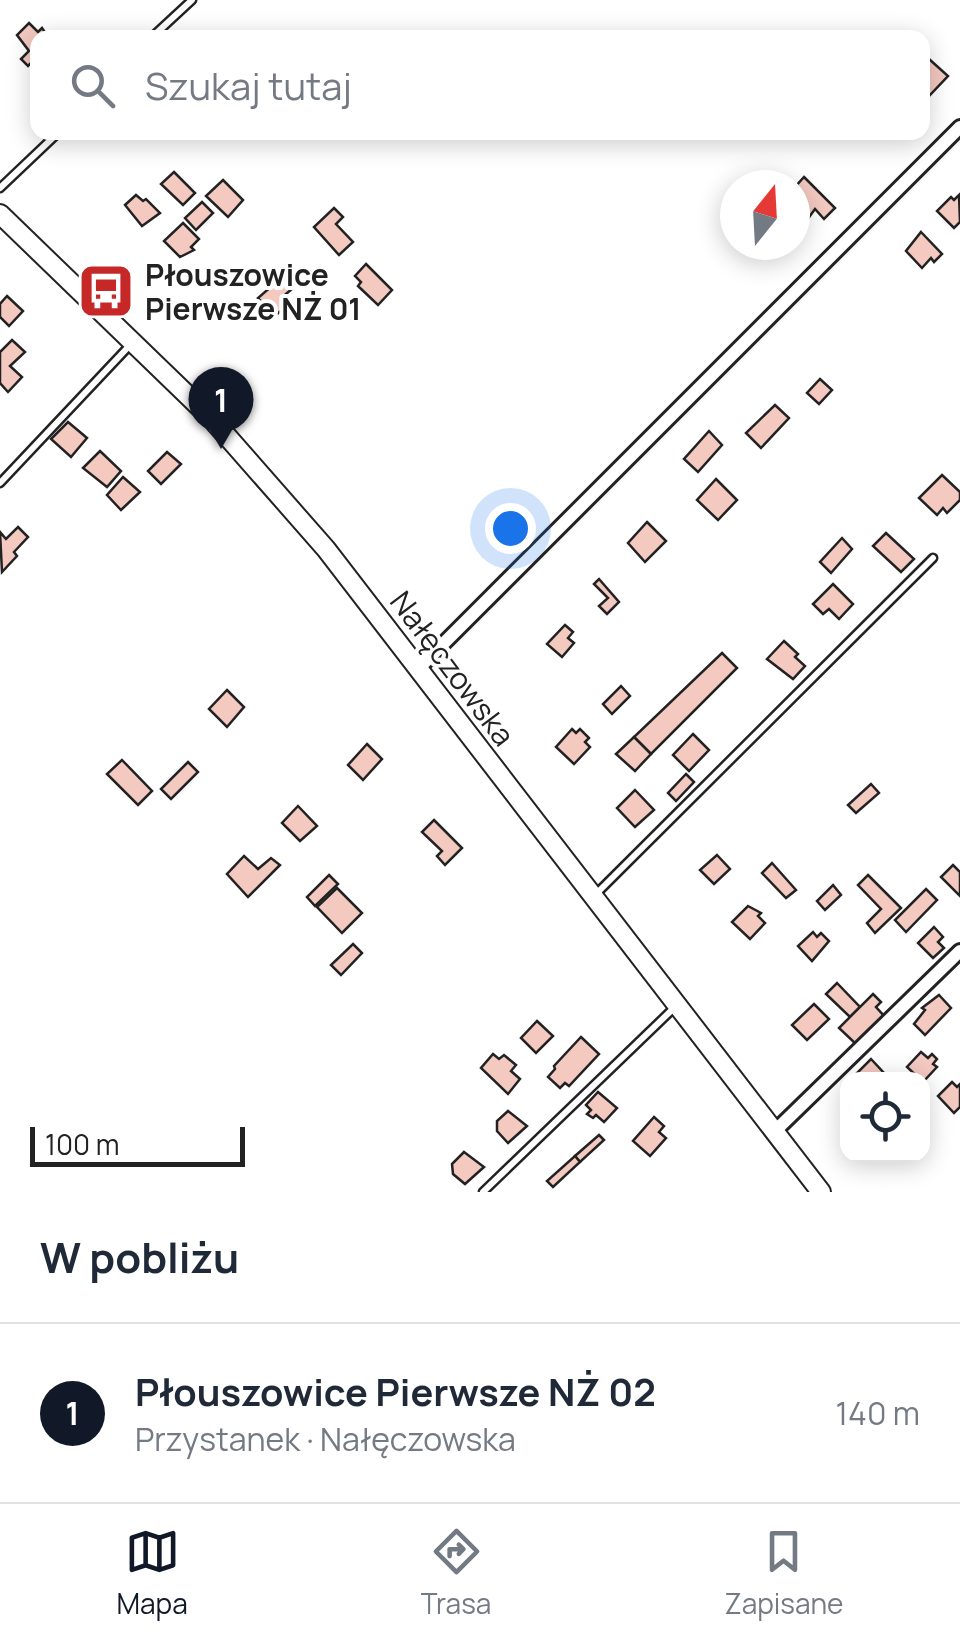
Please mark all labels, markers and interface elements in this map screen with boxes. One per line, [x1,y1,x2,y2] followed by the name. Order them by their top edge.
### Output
[30,30,930,140] search box
[65,58,120,113] icon: search
[145,59,352,111] text: Szukaj tutaj
[720,170,810,260] north arrow
[145,254,362,329] place label: Płouszowice Pierwsze NŻ 01
[76,261,136,321] bus stop icon: Płouszowice Pierwsze NŻ 01
[188,366,254,449] pin: 1
[485,503,536,554] your location
[381,582,525,754] street label: Nałęczowska
[840,1072,930,1162] map controls
[840,1072,930,1162] button: locate
[30,1122,245,1166] scale bar
[45,1125,119,1163] text: 100 m
[40,1228,239,1286] text: W pobliżu
[135,1365,656,1417] text: Płouszowice Pierwsze NŻ 02
[65,1391,80,1435] text: 1
[836,1391,920,1435] text: 140 m
[135,1417,516,1461] text: Przystanek · Nałęczowska
[117,1524,188,1622] tab: Mapa
[421,1524,491,1622] tab: Trasa
[724,1524,843,1622] tab: Zapisane

